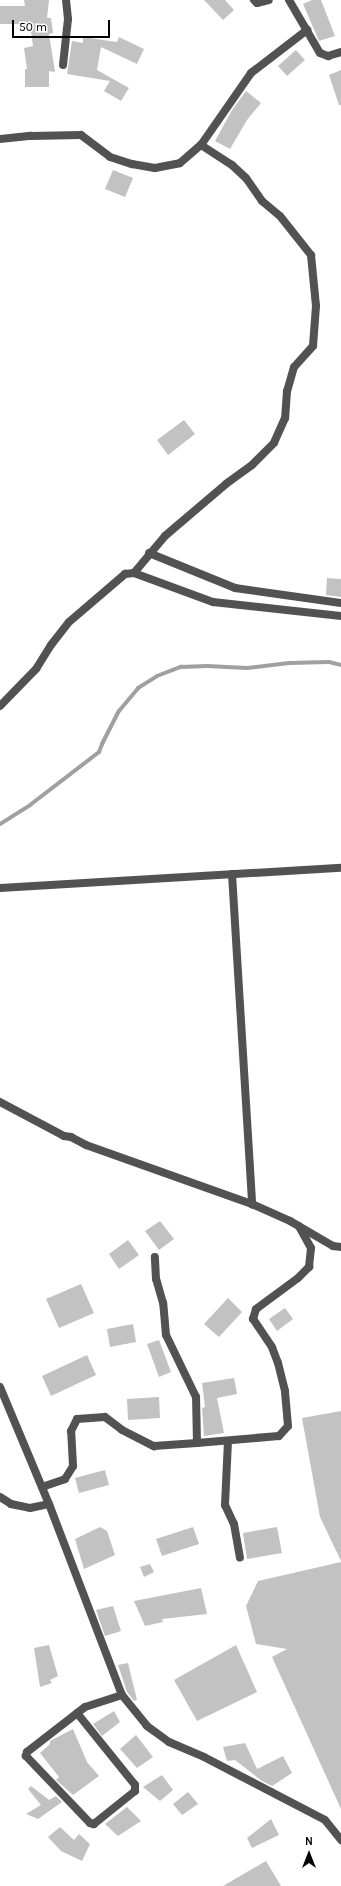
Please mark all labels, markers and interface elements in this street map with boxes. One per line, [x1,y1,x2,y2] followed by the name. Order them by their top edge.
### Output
[14,12,112,38] scale bar
[19,20,47,34] text: 50 m
[289,1834,329,1874] north arrow
[305,1835,313,1848] text: N

